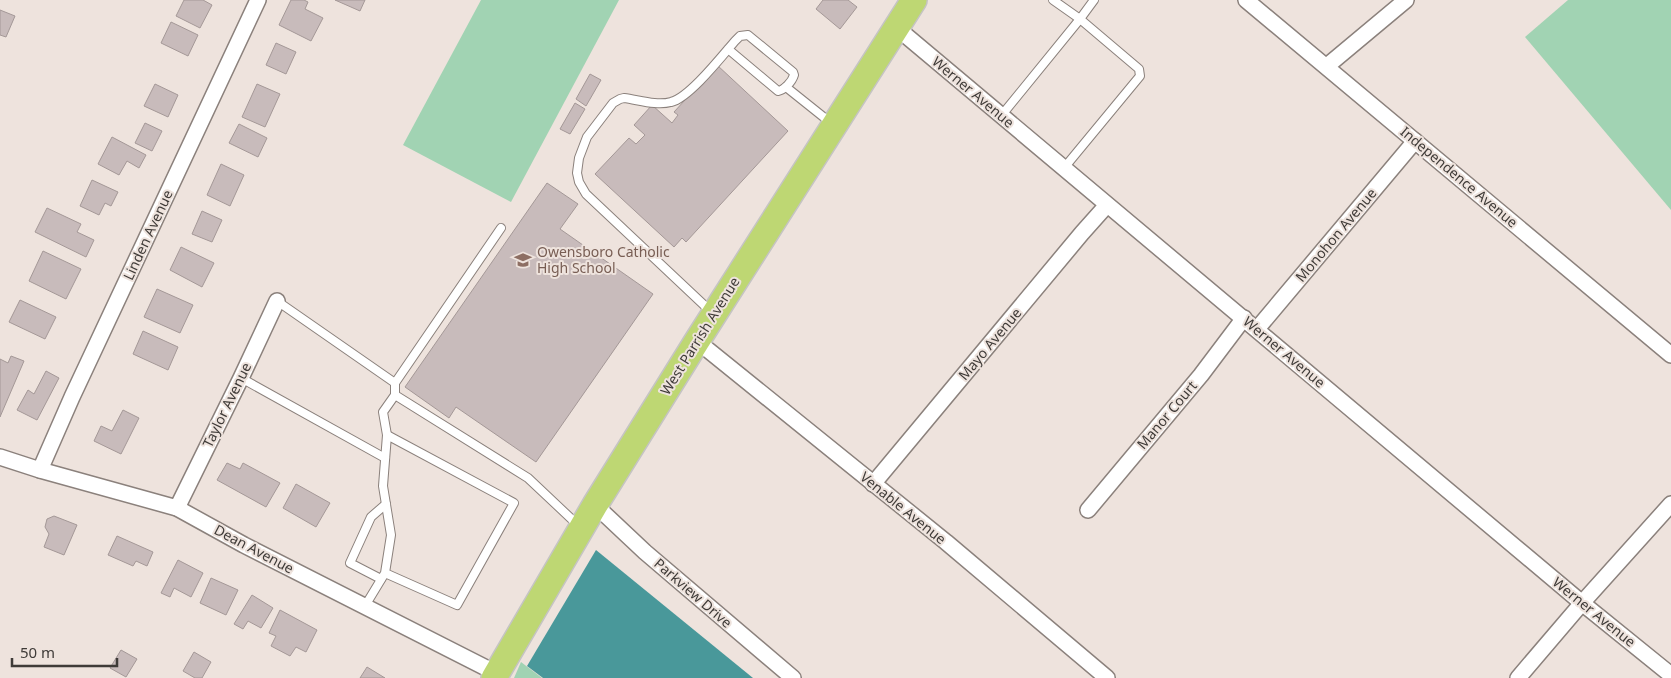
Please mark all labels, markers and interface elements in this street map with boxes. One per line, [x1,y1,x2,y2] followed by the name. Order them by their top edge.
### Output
[928,52,1018,132] street label: Werner Avenue
[1397,122,1522,231] street label: Independence Avenue
[1291,184,1381,286] street label: Monohon Avenue
[118,186,177,283] street label: Linden Avenue
[537,242,670,277] place label: Owensboro Catholic High School
[513,250,533,270] school or university icon: Owensboro Catholic High School
[656,273,744,398] street label: West Parrish Avenue
[954,303,1026,384] street label: Mayo Avenue
[1239,312,1329,392] street label: Werner Avenue
[198,359,255,450] street label: Taylor Avenue
[1132,376,1201,453] street label: Manor Court
[856,467,950,548] street label: Venable Avenue
[211,520,297,578] street label: Dean Avenue
[650,554,736,632] street label: Parkview Drive
[1549,572,1640,651] street label: Werner Avenue
[12,636,118,668] scale bar
[20,642,55,662] text: 50 m

